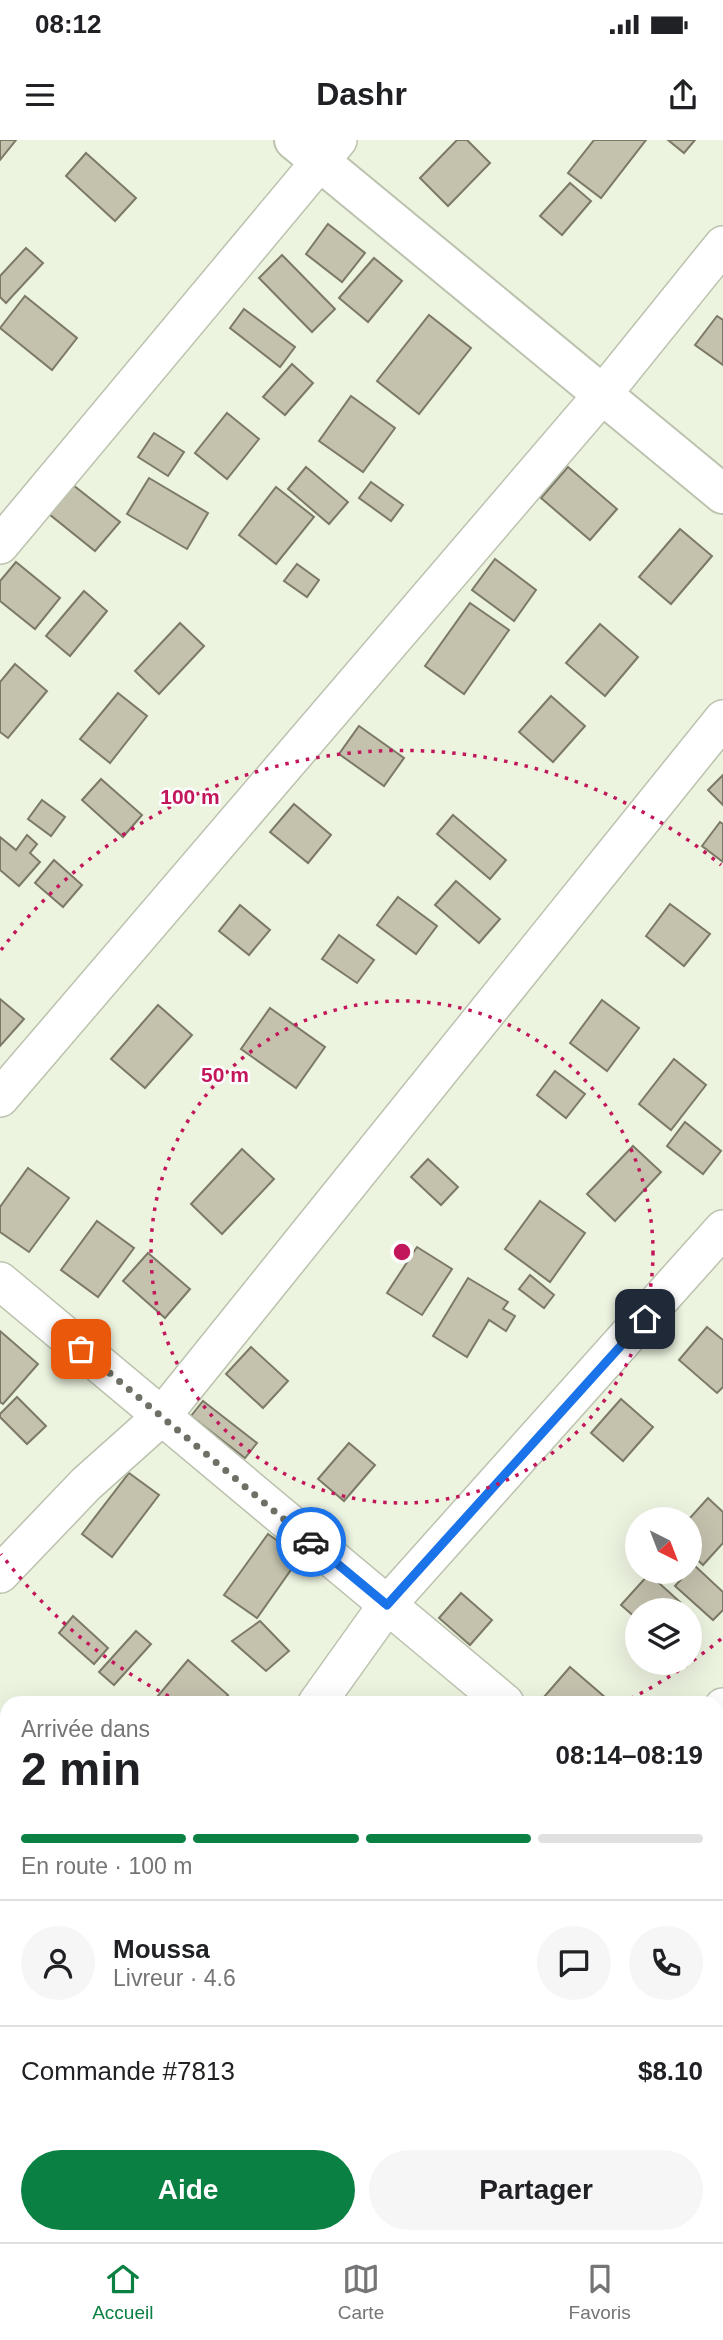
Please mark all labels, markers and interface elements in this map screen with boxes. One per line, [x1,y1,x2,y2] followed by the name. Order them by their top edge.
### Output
[35,9,102,39] text: 08:12
[21,76,59,114] icon: menu
[316,76,407,112] text: Dashr
[664,76,702,114] icon: share
[160,785,220,808] text: 100 m
[201,1063,249,1086] text: 50 m
[390,1240,414,1264] centre of rings
[615,1289,675,1349] pin
[626,1300,664,1338] icon: home
[51,1319,111,1379] pin
[62,1330,100,1368] icon: bag
[276,1507,346,1577] courier
[625,1507,702,1584] north arrow
[625,1507,702,1675] map controls
[292,1523,330,1561] icon: car
[625,1598,702,1675] button: layers
[21,1716,150,1742] text: Arrivée dans
[556,1740,703,1770] text: 08:14–08:19
[21,1743,141,1795] text: 2 min
[21,1853,192,1879] text: En route · 100 m
[21,1926,95,2000] button: person
[537,1926,611,2000] button: chat
[629,1926,703,2000] button: phone
[113,1934,210,1964] text: Moussa
[113,1965,236,1991] text: Livreur · 4.6
[21,2056,235,2086] text: Commande #7813
[638,2056,703,2086] text: $8.10
[21,2150,355,2230] button: Aide
[369,2150,703,2230] button: Partager
[92,2260,153,2324] tab: Accueil
[338,2260,384,2324] tab: Carte
[569,2260,631,2324] tab: Favoris

